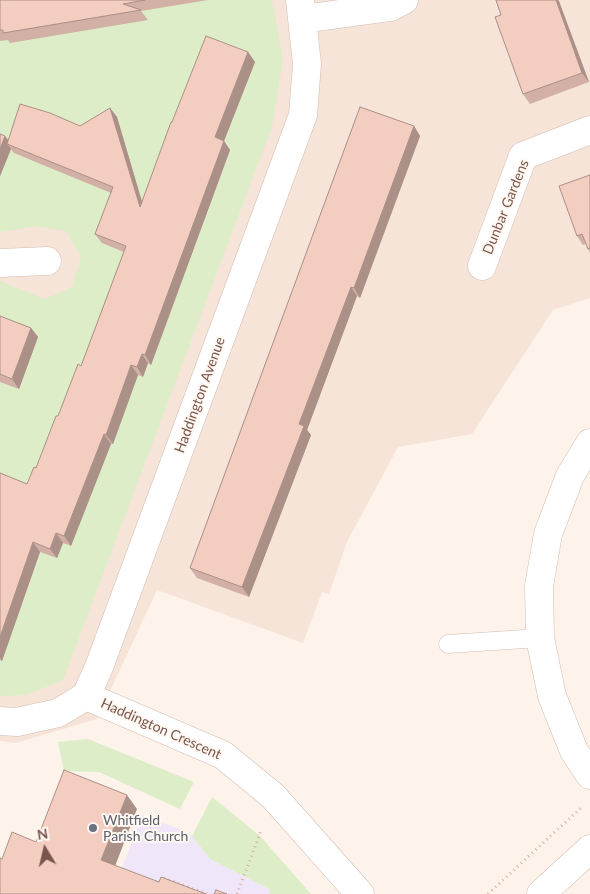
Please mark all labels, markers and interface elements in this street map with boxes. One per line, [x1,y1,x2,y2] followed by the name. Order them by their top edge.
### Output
[479,157,533,257] street label: Dunbar Gardens
[171,335,229,455] street label: Haddington Avenue
[98,695,224,763] street label: Haddington Crescent
[103,812,188,844] place label: Whitfield Parish Church
[87,822,99,834] marker: Whitfield Parish Church
[20,824,70,874] north arrow
[36,824,49,843] text: N

